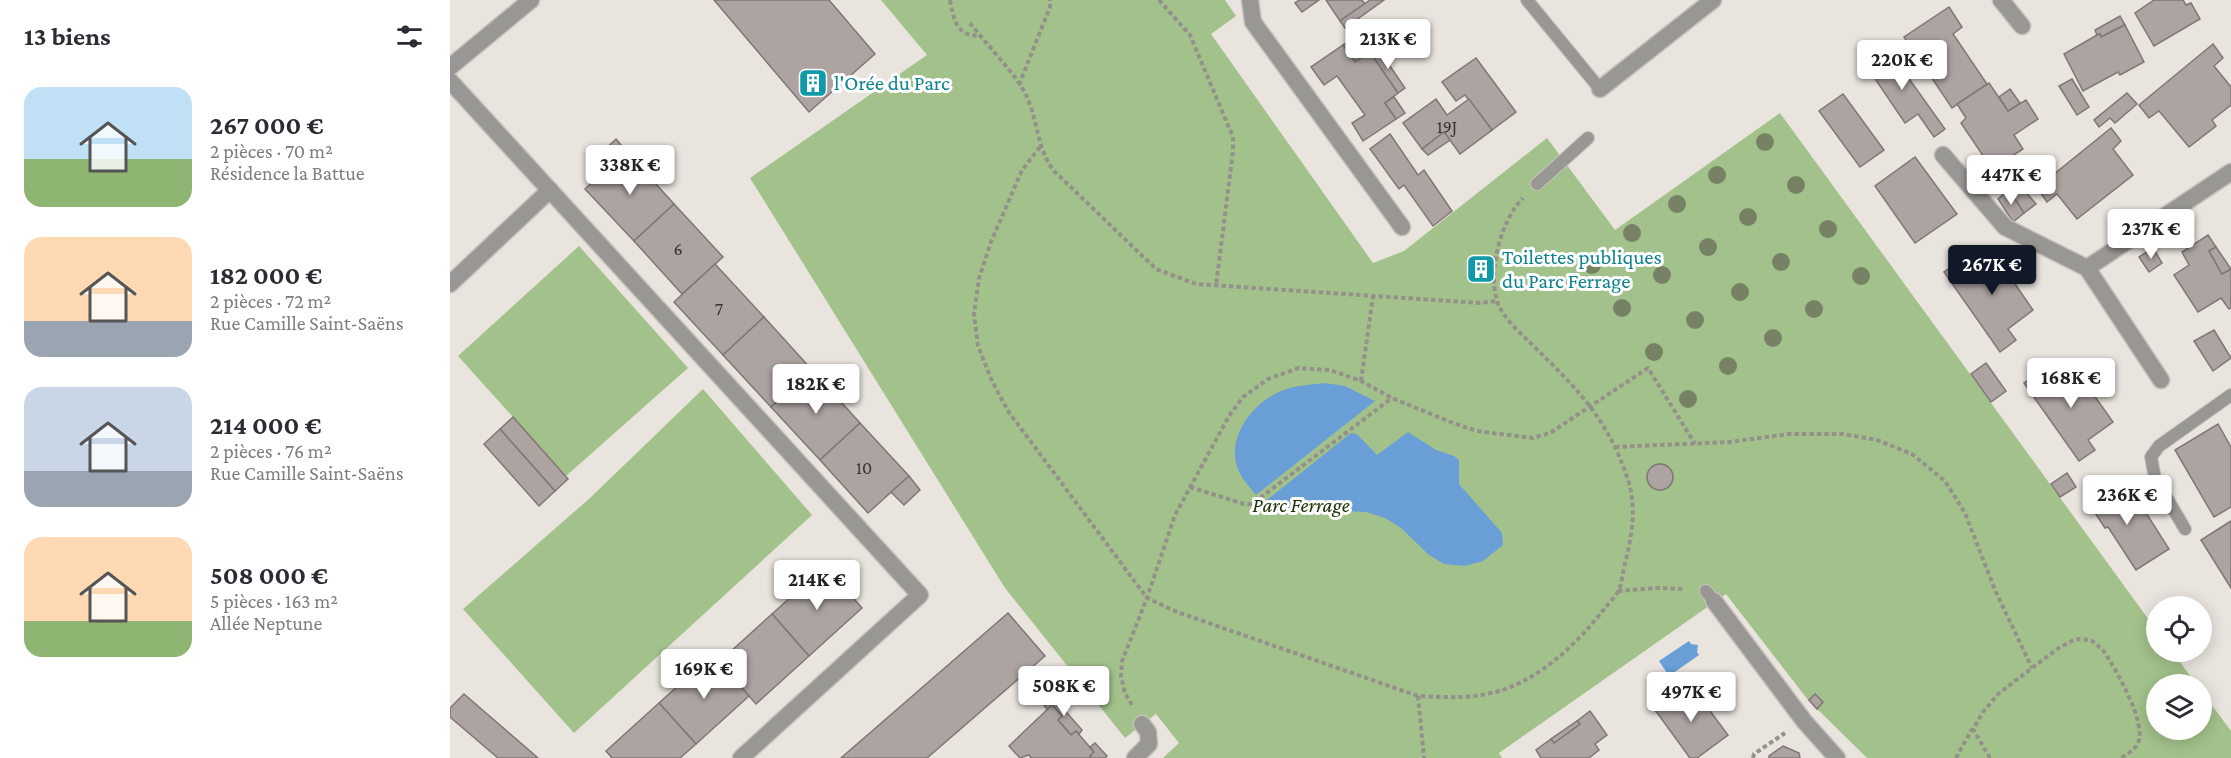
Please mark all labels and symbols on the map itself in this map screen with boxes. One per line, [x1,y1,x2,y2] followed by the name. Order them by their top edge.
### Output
[1339,19,1437,70] pin: 213K €
[1853,40,1951,91] pin: 220K €
[797,67,829,99] building icon: l'Orée du Parc
[834,71,950,95] place label: l'Orée du Parc
[1437,117,1457,137] house number: 19J
[581,145,679,196] pin: 338K €
[1962,155,2060,206] pin: 447K €
[2102,209,2200,260] pin: 237K €
[673,239,683,259] house number: 6
[1502,245,1662,293] place label: Toilettes publiques du Parc Ferrage
[1943,245,2041,296] pin: 267K €
[1465,253,1497,285] building icon: Toilettes publiques du Parc Ferrage
[715,299,723,319] house number: 7
[2022,358,2120,409] pin: 168K €
[767,364,865,415] pin: 182K €
[856,458,872,478] house number: 10
[2078,475,2176,526] pin: 236K €
[1252,493,1350,517] park label: Parc Ferrage
[768,560,866,611] pin: 214K €
[655,649,753,700] pin: 169K €
[1015,666,1113,717] pin: 508K €
[1642,672,1740,723] pin: 497K €

